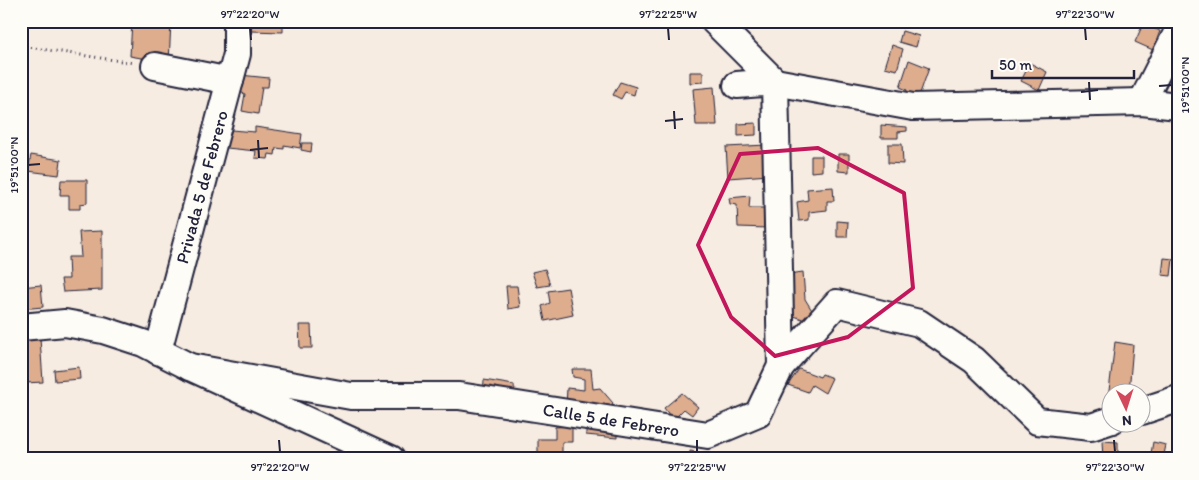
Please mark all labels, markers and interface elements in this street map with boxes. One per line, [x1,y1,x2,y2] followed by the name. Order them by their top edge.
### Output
[221,7,279,21] text: 97°22'20"W
[639,7,697,21] text: 97°22'25"W
[1055,7,1115,21] text: 97°22'30"W
[992,48,1134,80] scale bar
[999,56,1032,74] text: 50 m
[1178,57,1192,113] text: 19°51'00"N
[171,108,233,266] street label: Privada 5 de Febrero
[7,137,21,193] text: 19°51'00"N
[1102,382,1152,432] north arrow
[541,398,681,442] street label: Calle 5 de Febrero
[1122,412,1132,429] text: N
[251,460,309,474] text: 97°22'20"W
[668,460,726,474] text: 97°22'25"W
[1085,460,1145,474] text: 97°22'30"W

